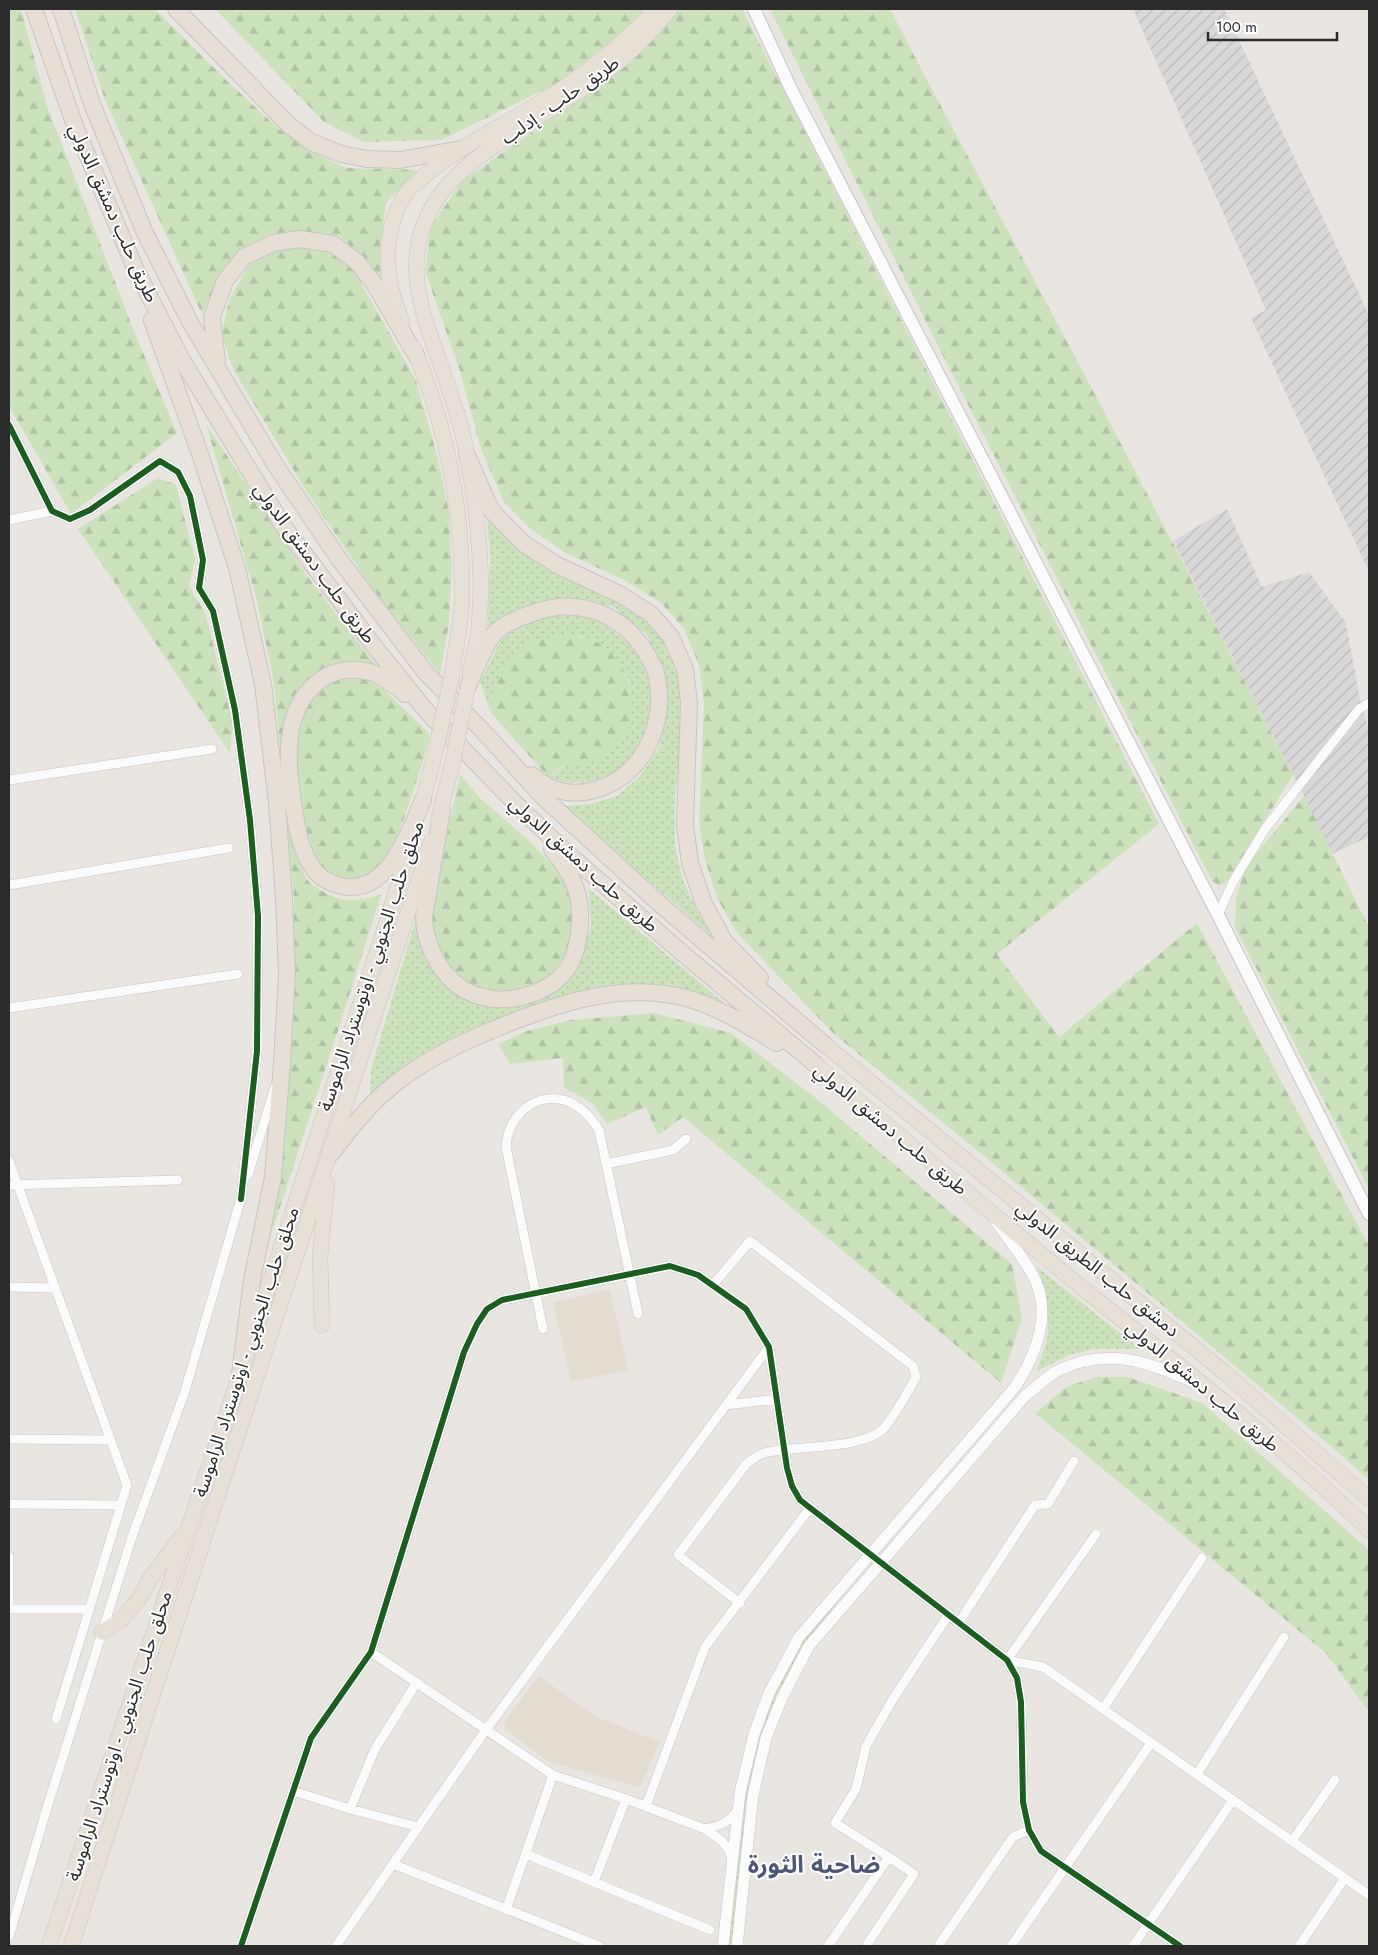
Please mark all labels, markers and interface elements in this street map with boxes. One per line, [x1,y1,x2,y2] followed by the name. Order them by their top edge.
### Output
[1208,10,1337,42] scale bar
[1216,16,1257,38] text: 100 m
[495,49,625,151] street label: طريق حلب - إدلب
[61,119,166,307] street label: طريق حلب دمشق الدولي
[246,477,383,650] street label: طريق حلب دمشق الدولي
[502,789,665,940] street label: طريق حلب دمشق الدولي
[311,817,432,1115] street label: محلق حلب الجنوبي - اوتوستراد الراموسة
[807,1057,974,1203] street label: طريق حلب دمشق الدولي
[1010,1195,1185,1345] street label: دمشق حلب الطريق الدولي
[186,1203,307,1501] street label: محلق حلب الجنوبي - اوتوستراد الراموسة
[1119,1314,1286,1460] street label: طريق حلب دمشق الدولي
[59,1587,180,1885] street label: محلق حلب الجنوبي - اوتوستراد الراموسة
[748,1847,880,1882] district label: ضاحية الثورة

